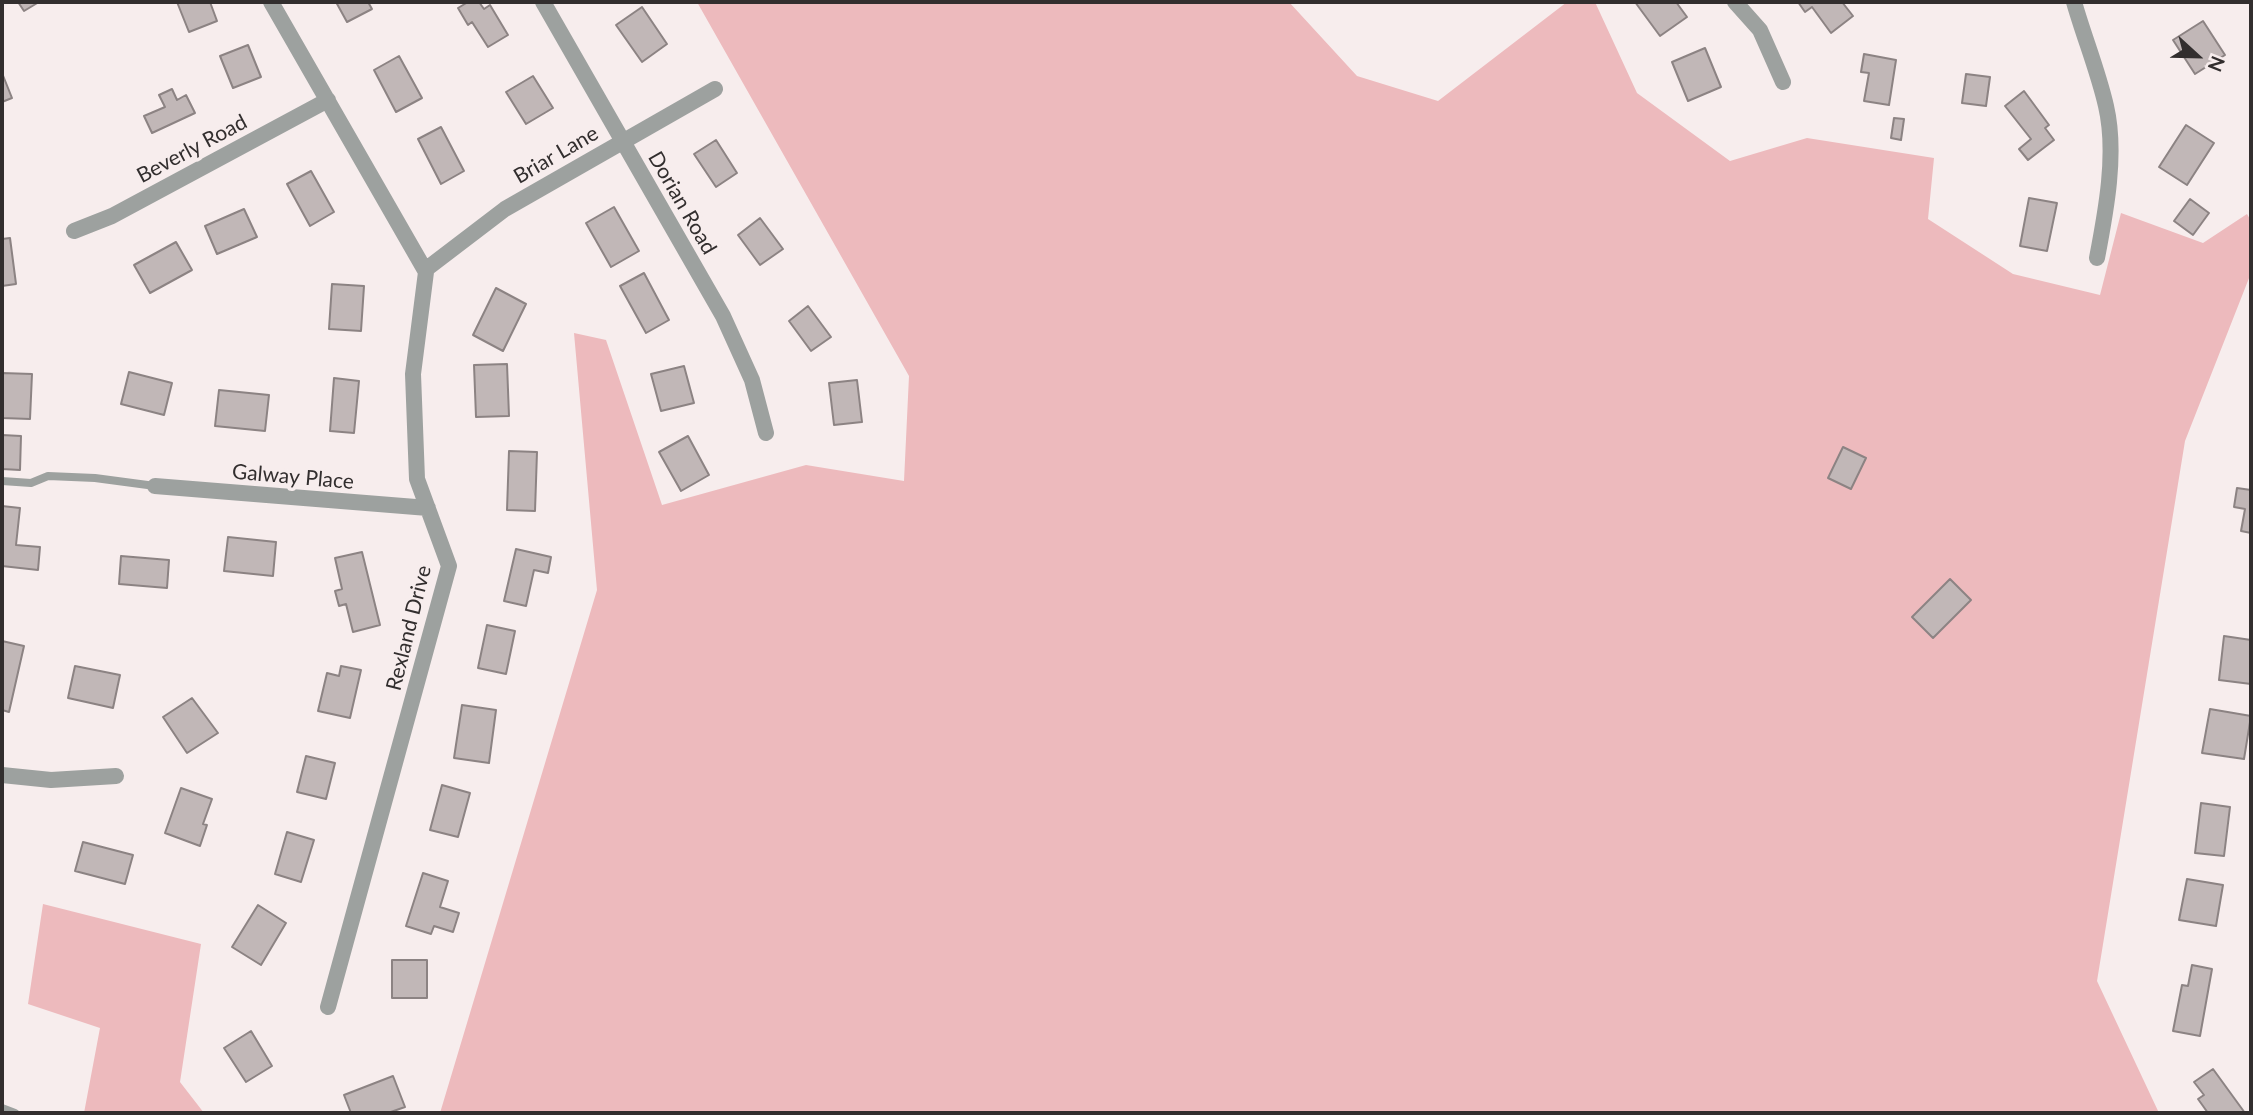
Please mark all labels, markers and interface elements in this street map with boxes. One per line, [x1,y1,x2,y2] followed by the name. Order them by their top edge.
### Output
[2162,21,2232,91] north arrow
[2204,53,2230,75] text: N
[133,109,251,189] street label: Beverly Road
[509,121,603,189] street label: Briar Lane
[642,147,722,259] street label: Dorian Road
[231,459,355,495] street label: Galway Place
[381,563,437,693] street label: Rexland Drive

